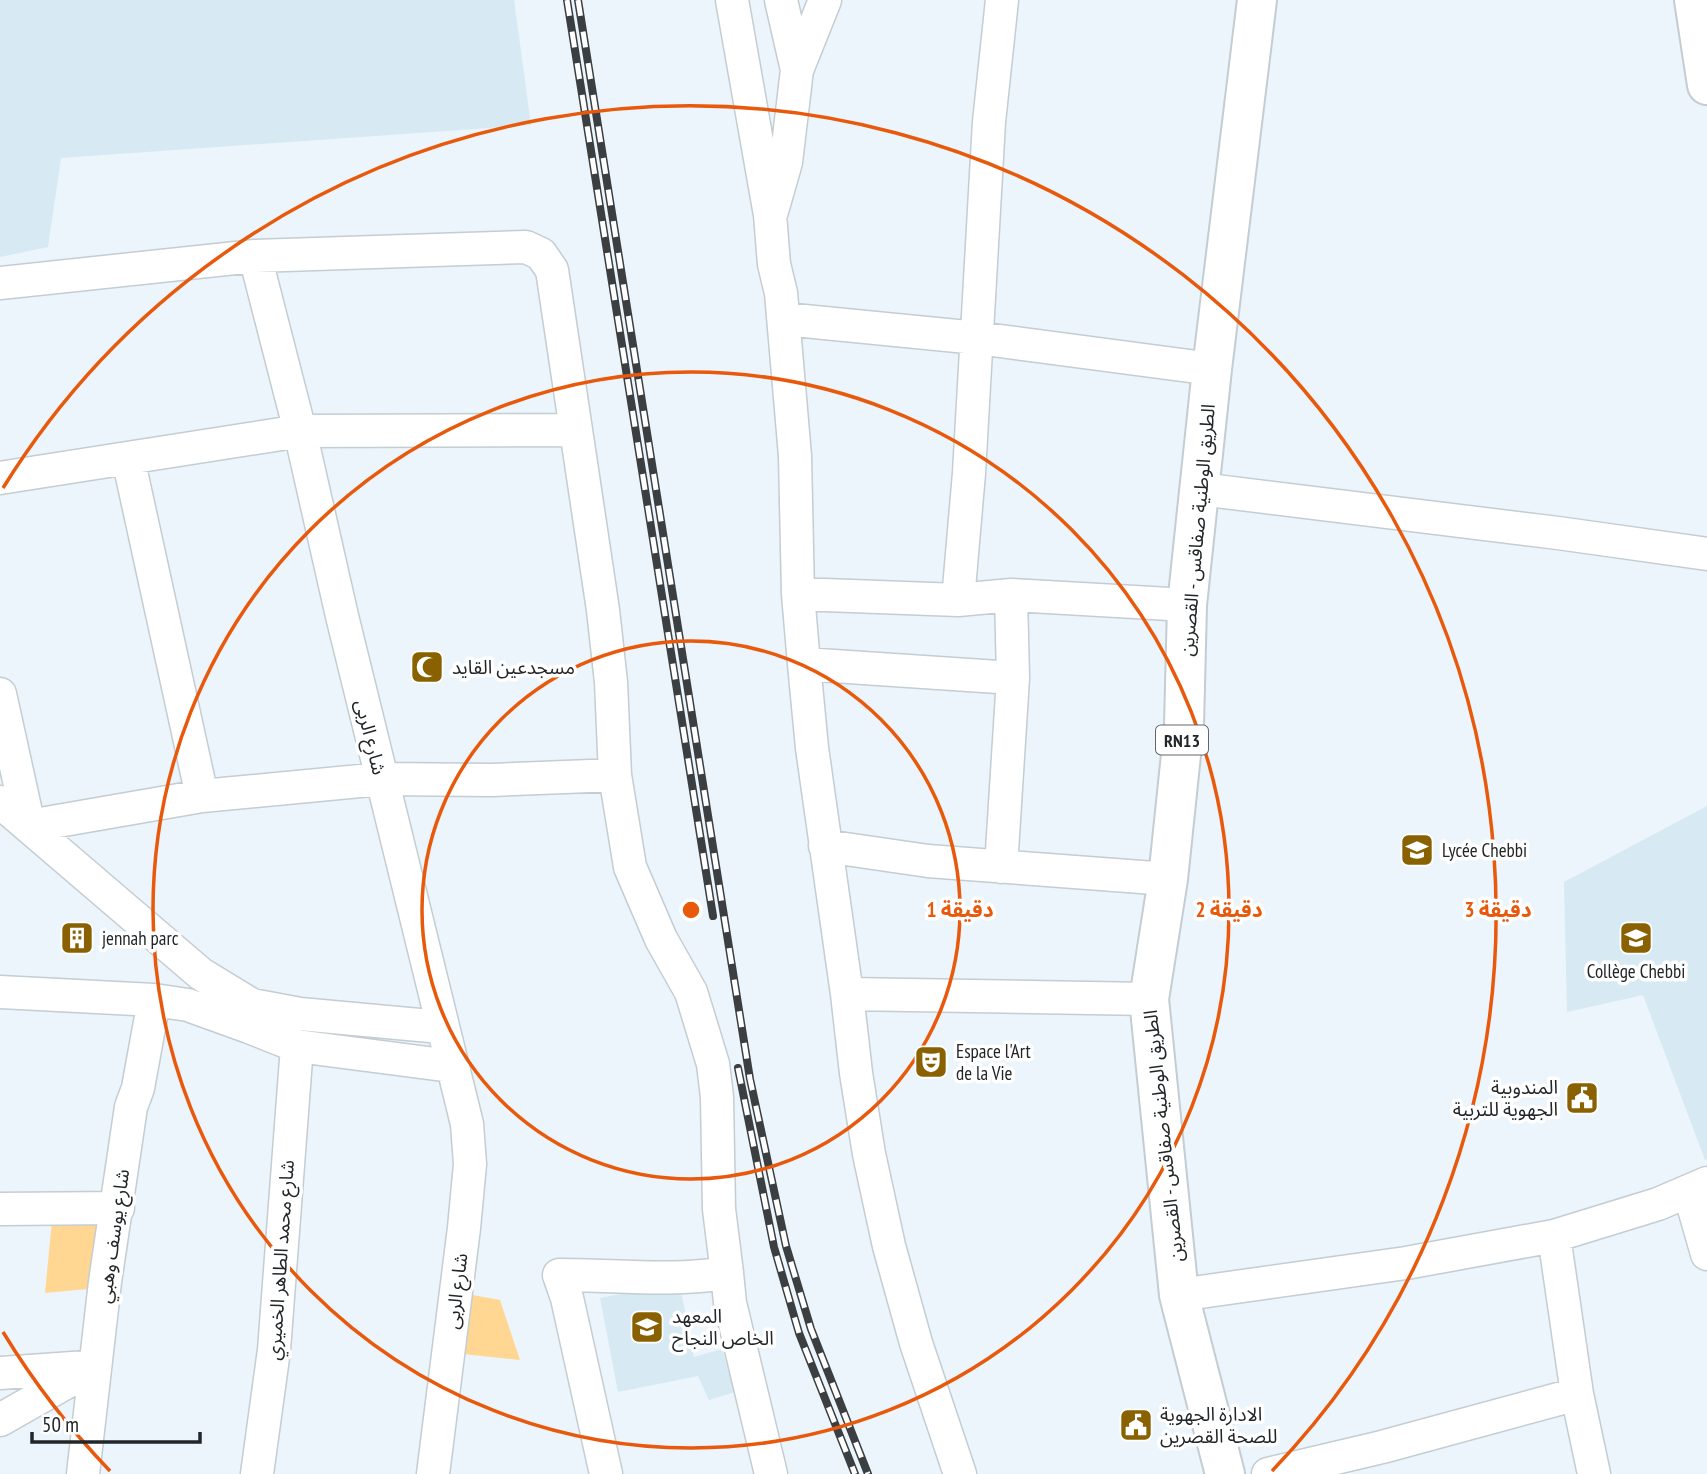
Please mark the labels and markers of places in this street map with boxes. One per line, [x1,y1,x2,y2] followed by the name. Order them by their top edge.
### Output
[408,648,446,686] mosque icon: مسجدعين القايد
[452,655,575,679] place label: مسجدعين القايد
[1398,831,1436,869] school or university icon: Lycée Chebbi
[1442,838,1527,862] place label: Lycée Chebbi
[679,898,703,922] centre of rings
[58,919,96,957] building icon: jennah parc
[1617,919,1655,957] school or university icon: Collège Chebbi
[102,926,179,950] place label: jennah parc
[1587,959,1685,983] place label: Collège Chebbi
[956,1039,1031,1085] place label: Espace l'Art de la Vie
[912,1043,950,1081] theatre icon: Espace l'Art de la Vie
[1453,1075,1558,1121] place label: المندوبية الجهوية للتربية
[1563,1079,1601,1117] public building icon: المندوبية الجهوية للتربية
[672,1304,774,1352] place label: المعهد الخاص النجاح
[628,1308,666,1346] school or university icon: المعهد الخاص النجاح
[1160,1402,1277,1448] place label: الادارة الجهوية للصحة القصرين
[1117,1406,1155,1444] public building icon: الادارة الجهوية للصحة القصرين

